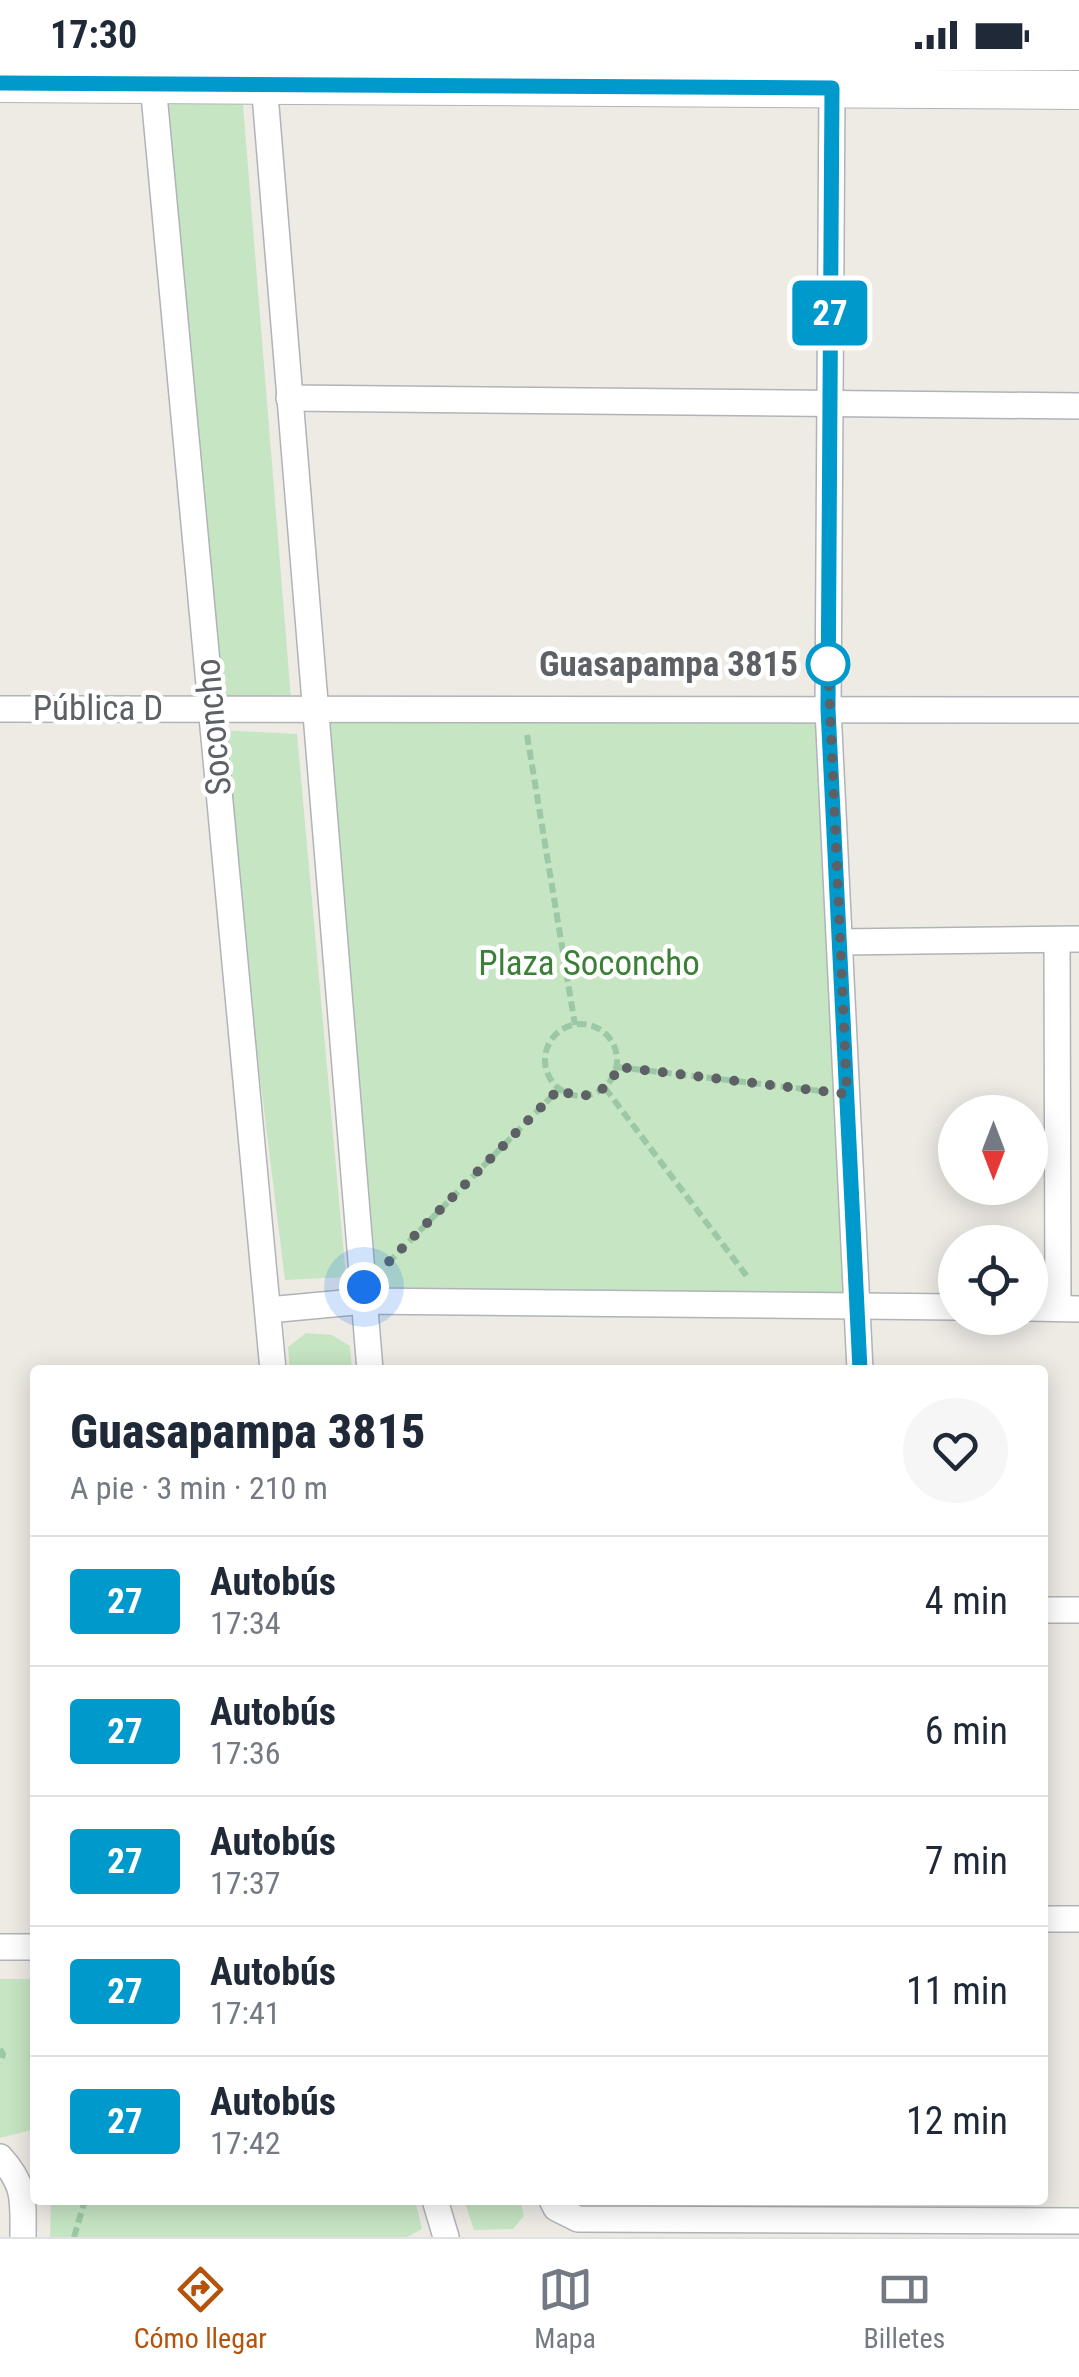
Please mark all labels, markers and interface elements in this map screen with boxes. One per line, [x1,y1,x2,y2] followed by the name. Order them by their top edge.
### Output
[50,13,137,57] text: 17:30
[785,280,875,346] line badge: 27
[812,293,848,334] text: 27
[807,643,849,685] marker: Guasapampa 3815
[539,644,798,685] place label: Guasapampa 3815
[187,657,240,797] street label: Soconcho
[33,688,163,729] street label: Pública D
[478,943,700,984] park label: Plaza Soconcho
[938,1095,1048,1205] north arrow
[938,1095,1048,1335] map controls
[938,1225,1048,1335] button: locate
[339,1262,389,1312] your location
[903,1398,1008,1503] button: heart
[70,1403,425,1460] text: Guasapampa 3815
[70,1469,328,1507] text: A pie · 3 min · 210 m
[210,1560,336,1604] text: Autobús
[925,1579,1008,1623] text: 4 min
[107,1581,143,1622] text: 27
[210,1604,281,1642] text: 17:34
[210,1690,336,1734] text: Autobús
[925,1709,1008,1753] text: 6 min
[107,1711,143,1752] text: 27
[210,1734,281,1772] text: 17:36
[210,1820,336,1864] text: Autobús
[925,1839,1008,1883] text: 7 min
[107,1841,143,1882] text: 27
[210,1864,281,1902] text: 17:37
[210,1950,336,1994] text: Autobús
[906,1969,1008,2013] text: 11 min
[107,1971,143,2012] text: 27
[210,1994,281,2032] text: 17:41
[210,2080,336,2124] text: Autobús
[906,2099,1008,2143] text: 12 min
[107,2101,143,2142] text: 27
[210,2124,281,2162] text: 17:42
[134,2262,267,2355] tab: Cómo llegar
[534,2262,596,2355] tab: Mapa
[863,2262,945,2355] tab: Billetes

